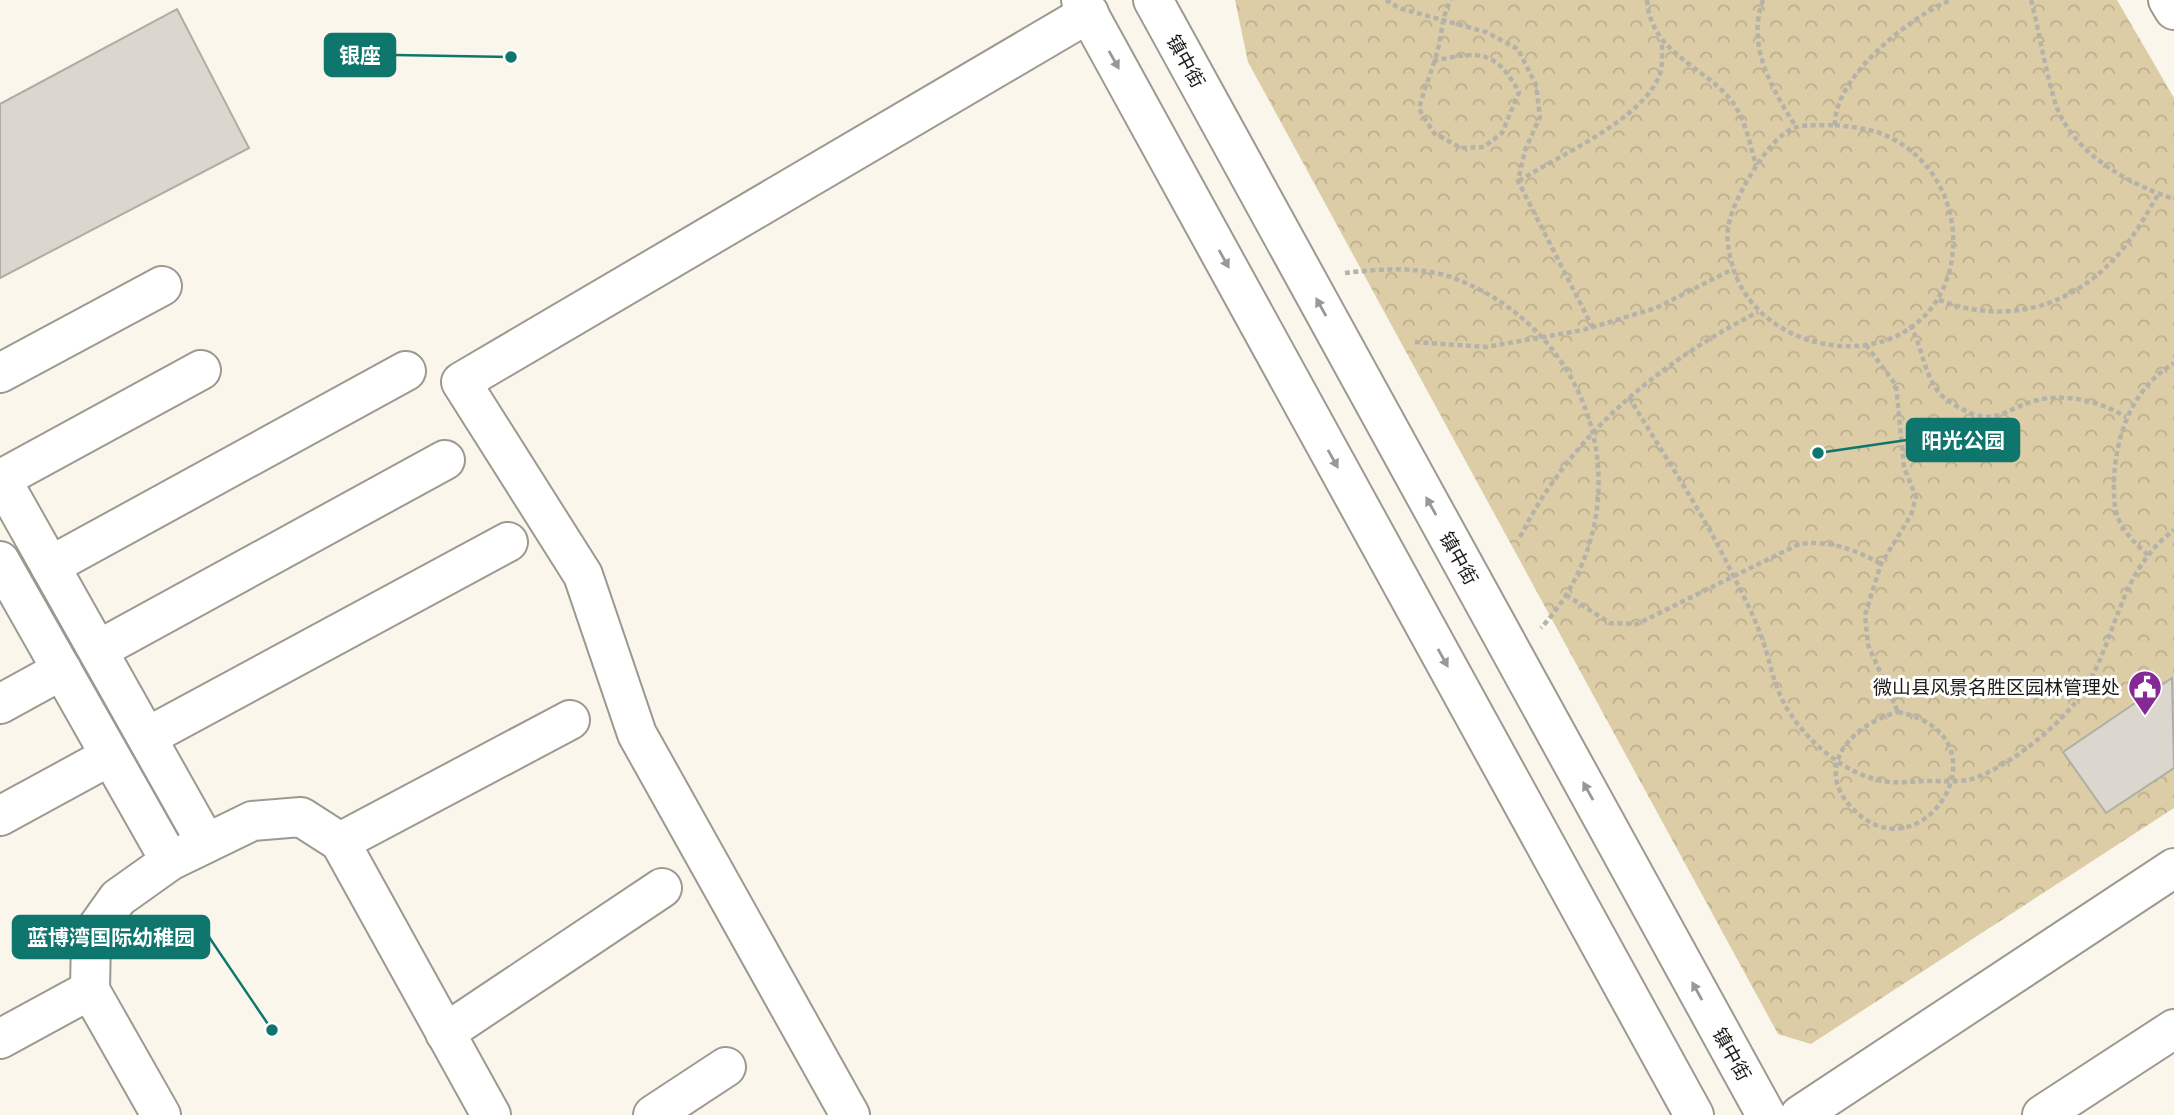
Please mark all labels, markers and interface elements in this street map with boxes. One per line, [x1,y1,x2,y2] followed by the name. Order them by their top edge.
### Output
[1163,31,1209,91] street label: 镇中街
[325,34,395,76] callout: 银座
[339,43,381,68] text: 银座
[1108,50,1120,70] one-way arrow
[1218,249,1230,269] one-way arrow
[1315,297,1327,317] one-way arrow
[1907,419,2019,461] callout: 阳光公园
[1921,428,2005,453] text: 阳光公园
[1327,449,1339,468] one-way arrow
[1425,496,1437,516] one-way arrow
[1436,528,1482,588] street label: 镇中街
[1437,648,1449,668] one-way arrow
[2126,668,2164,717] public building icon: 微山县风景名胜区园林管理处
[1873,676,2120,698] place label: 微山县风景名胜区园林管理处
[1582,782,1594,801] one-way arrow
[13,916,209,958] callout: 蓝博湾国际幼稚园
[27,925,195,950] text: 蓝博湾国际幼稚园
[1691,981,1703,1001] one-way arrow
[1709,1024,1755,1084] street label: 镇中街

